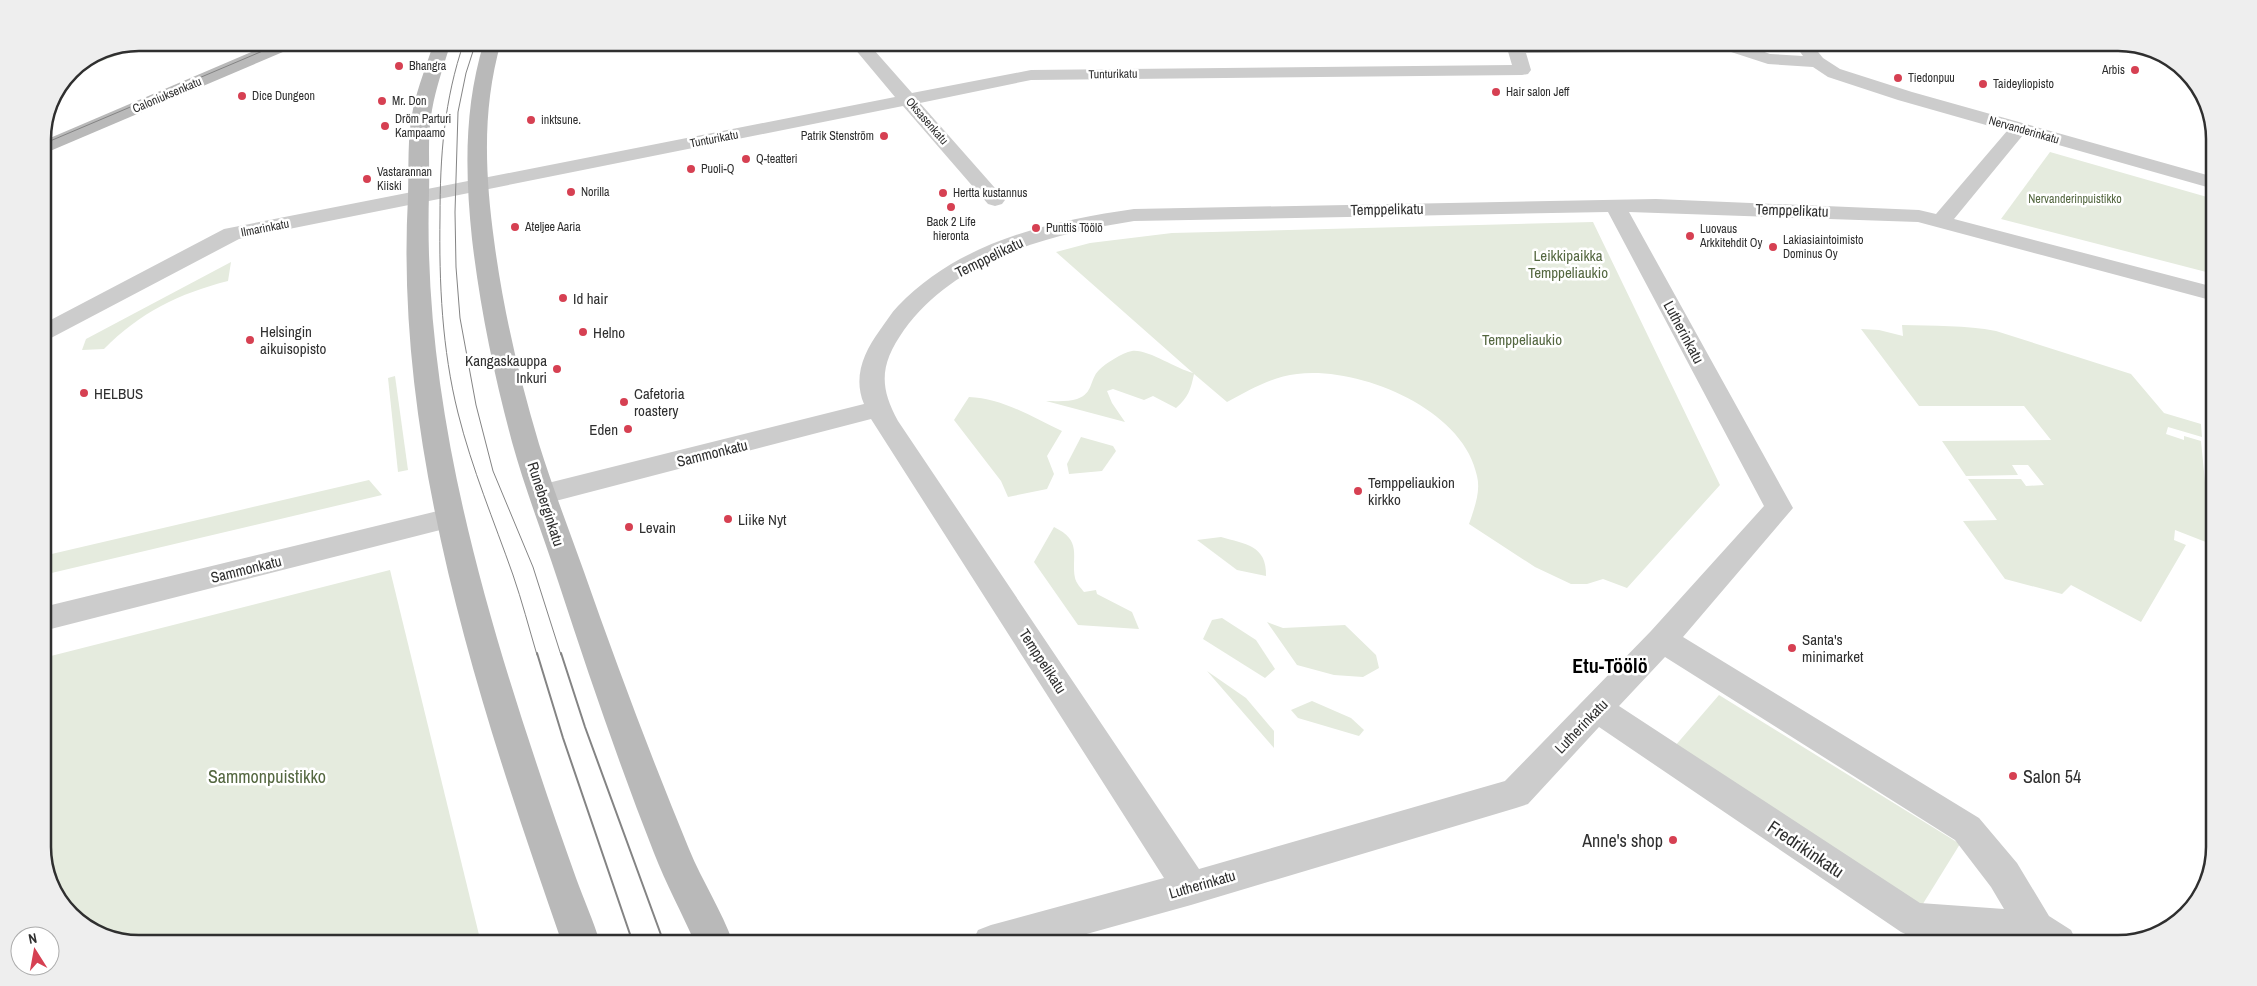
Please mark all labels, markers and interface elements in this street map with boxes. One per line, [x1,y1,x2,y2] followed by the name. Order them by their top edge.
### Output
[409,58,447,74] place label: Bhangra
[393,60,405,72] marker: Bhangra
[2101,62,2125,78] place label: Arbis
[2129,64,2141,76] marker: Arbis
[1088,66,1138,82] street label: Tunturikatu
[1908,70,1955,86] place label: Tiedonpuu
[1892,72,1904,84] marker: Tiedonpuu
[130,73,204,117] street label: Caloniuksenkatu
[1993,76,2054,92] place label: Taideyliopisto
[1977,78,1989,90] marker: Taideyliopisto
[1506,84,1570,100] place label: Hair salon Jeff
[1490,86,1502,98] marker: Hair salon Jeff
[252,88,315,104] place label: Dice Dungeon
[236,90,248,102] marker: Dice Dungeon
[392,93,426,109] place label: Mr. Don
[902,94,952,148] street label: Oksasenkatu
[376,95,388,107] marker: Mr. Don
[395,111,451,141] place label: Dröm Parturi Kampaamo
[541,112,581,128] place label: inktsune.
[1987,112,2061,148] street label: Nervanderinkatu
[525,114,537,126] marker: inktsune.
[379,120,391,132] marker: Dröm Parturi Kampaamo
[688,126,740,152] street label: Tunturikatu
[801,128,874,144] place label: Patrik Stenström
[878,130,890,142] marker: Patrik Stenström
[756,151,798,167] place label: Q-teatteri
[740,153,752,165] marker: Q-teatteri
[701,161,735,177] place label: Puoli-Q
[685,163,697,175] marker: Puoli-Q
[377,164,432,194] place label: Vastarannan Kiiski
[361,173,373,185] marker: Vastarannan Kiiski
[581,184,610,200] place label: Norilla
[953,185,1027,201] place label: Hertta kustannus
[565,186,577,198] marker: Norilla
[937,187,949,199] marker: Hertta kustannus
[2028,191,2122,207] park label: Nervanderinpuistikko
[1350,198,1424,220] street label: Temppelikatu
[1755,198,1829,222] street label: Temppelikatu
[945,201,957,213] marker: Back 2 Life hieronta
[926,214,976,244] place label: Back 2 Life hieronta
[240,216,290,240] street label: Ilmarinkatu
[524,219,581,235] place label: Ateljee Aaria
[1046,220,1103,236] place label: Punttis Töölö
[509,221,521,233] marker: Ateljee Aaria
[1699,221,1762,251] place label: Luovaus Arkkitehdit Oy
[1030,222,1042,234] marker: Punttis Töölö
[1684,230,1696,242] marker: Luovaus Arkkitehdit Oy
[952,232,1026,282] street label: Temppelikatu
[1783,232,1863,262] place label: Lakiasiaintoimisto Dominus Oy
[1767,241,1779,253] marker: Lakiasiaintoimisto Dominus Oy
[1528,245,1608,283] park label: Leikkipaikka Temppeliaukio
[573,288,608,309] place label: Id hair
[557,292,569,304] marker: Id hair
[1659,297,1709,367] street label: Lutherinkatu
[260,321,326,359] place label: Helsingin aikuisopisto
[593,322,625,343] place label: Helno
[577,326,589,338] marker: Helno
[1482,329,1562,350] park label: Temppeliaukio
[244,334,256,346] marker: Helsingin aikuisopisto
[465,350,547,388] place label: Kangaskauppa Inkuri
[551,363,563,375] marker: Kangaskauppa Inkuri
[94,383,143,404] place label: HELBUS
[634,383,685,421] place label: Cafetoria roastery
[78,387,90,399] marker: HELBUS
[618,396,630,408] marker: Cafetoria roastery
[589,419,618,440] place label: Eden
[622,423,634,435] marker: Eden
[674,434,750,472] street label: Sammonkatu
[522,459,570,549] street label: Runeberginkatu
[1368,472,1455,510] place label: Temppeliaukion kirkko
[1352,485,1364,497] marker: Temppeliaukion kirkko
[738,509,787,530] place label: Liike Nyt
[722,513,734,525] marker: Liike Nyt
[639,517,676,538] place label: Levain
[623,521,635,533] marker: Levain
[208,550,284,588] street label: Sammonkatu
[1014,625,1072,697] street label: Temppelikatu
[1802,629,1864,667] place label: Santa's minimarket
[1786,642,1798,654] marker: Santa's minimarket
[1572,652,1648,679] district label: Etu-Töölö
[1550,694,1612,758] street label: Lutherinkatu
[208,764,326,789] park label: Sammonpuistikko
[2023,764,2081,789] place label: Salon 54
[2007,770,2019,782] marker: Salon 54
[1763,814,1849,884] street label: Fredrikinkatu
[1581,828,1663,853] place label: Anne's shop
[1667,834,1679,846] marker: Anne's shop
[1166,864,1238,904] street label: Lutherinkatu
[10,926,60,976] north arrow
[27,929,38,948] text: N

